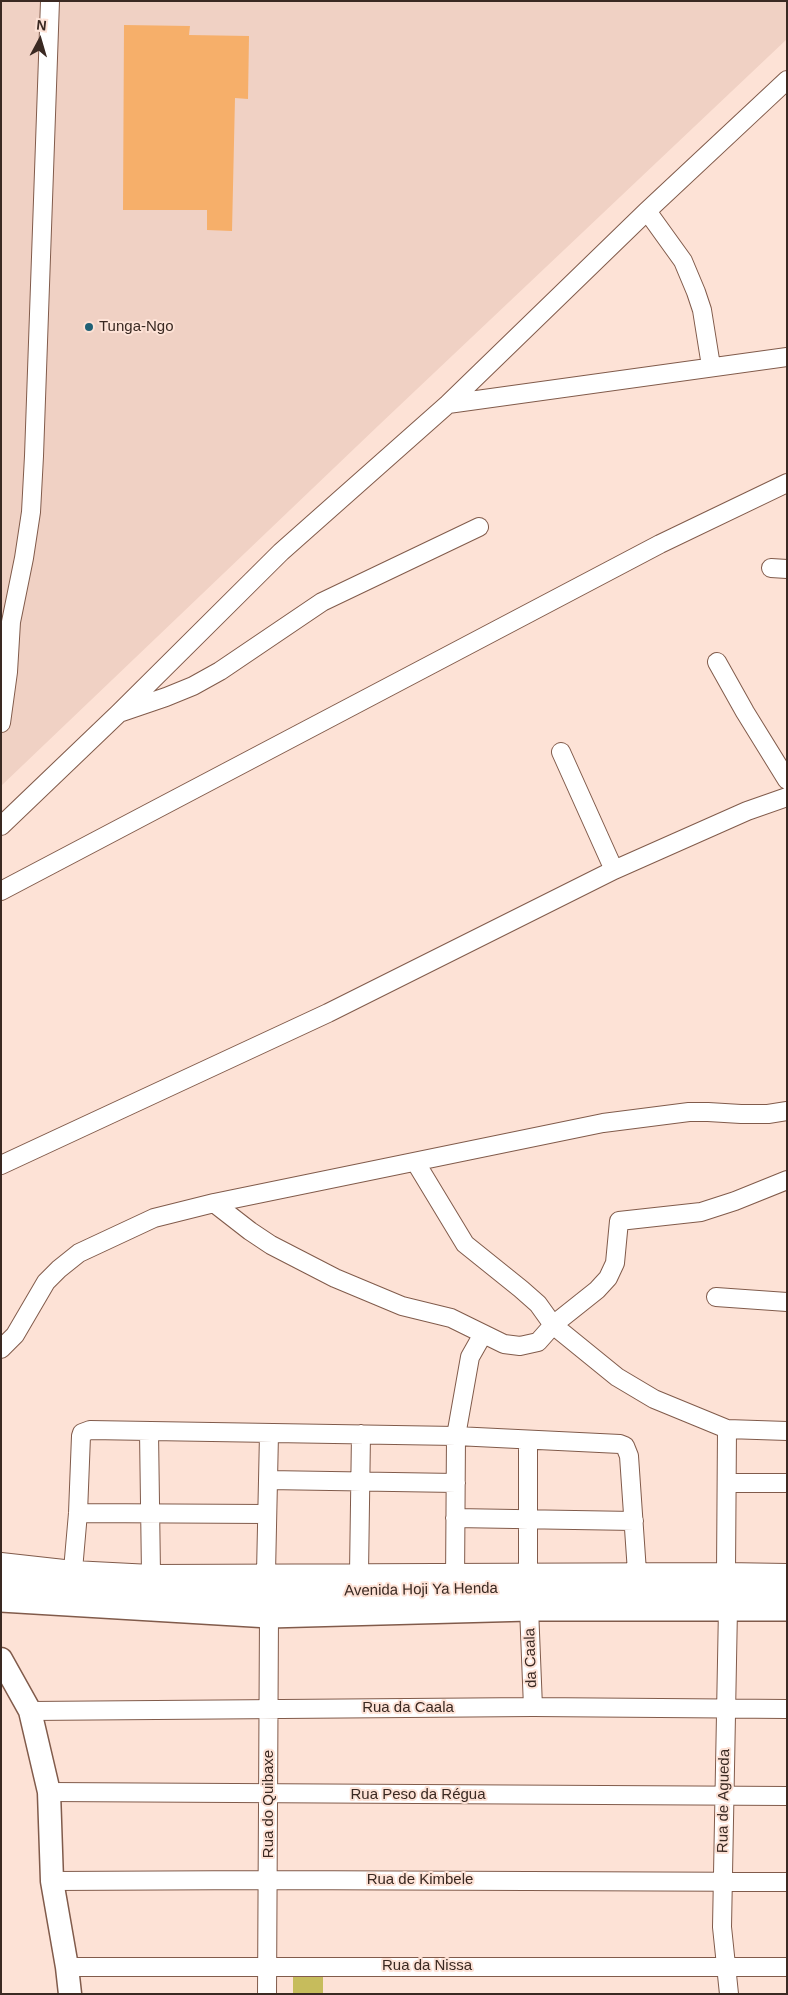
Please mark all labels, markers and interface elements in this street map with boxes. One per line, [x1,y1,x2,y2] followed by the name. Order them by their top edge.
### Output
[15,15,65,65] north arrow
[36,17,47,34] text: N
[99,318,173,336] place label: Tunga-Ngo
[83,321,95,333] marker: Tunga-Ngo
[344,1580,498,1600] street label: Avenida Hoji Ya Henda
[521,1628,541,1688] street label: da Caala
[362,1699,454,1717] street label: Rua da Caala
[714,1749,734,1853] street label: Rua de Agueda
[260,1750,278,1858] street label: Rua do Quibaxe
[350,1786,486,1804] street label: Rua Peso da Régua
[367,1871,473,1889] street label: Rua de Kimbele
[382,1957,472,1975] street label: Rua da Nissa

